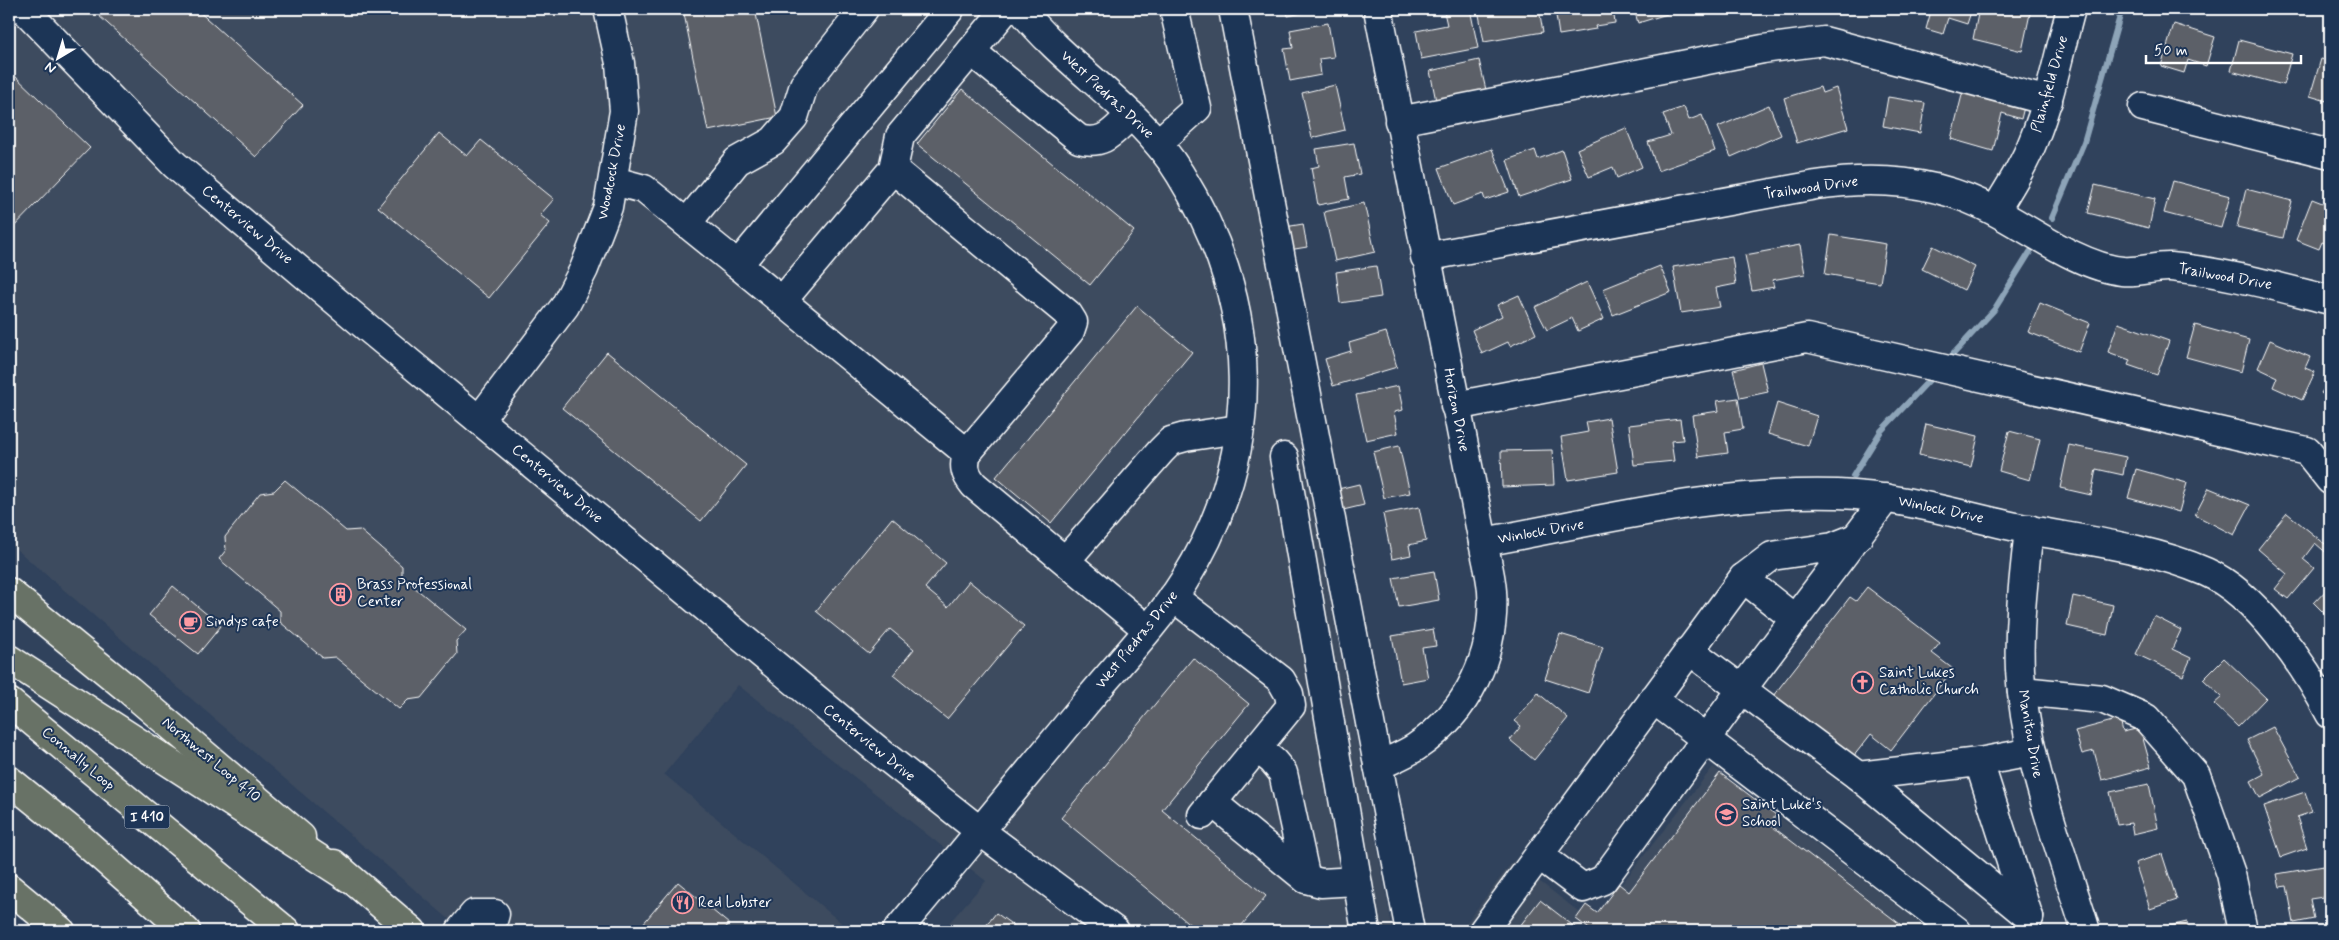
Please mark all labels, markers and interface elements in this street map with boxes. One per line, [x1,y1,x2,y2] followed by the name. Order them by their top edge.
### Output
[32,32,82,82] north arrow
[2146,32,2302,64] scale bar
[2027,33,2073,135] street label: Plainfield Drive
[2154,41,2188,61] text: 50 m
[1056,46,1158,144] street label: West Piedras Drive
[41,57,60,77] text: N
[593,122,631,222] street label: Woodcock Drive
[1762,171,1860,205] street label: Trailwood Drive
[197,181,297,269] street label: Centerview Drive
[2176,259,2274,295] street label: Trailwood Drive
[1438,366,1474,454] street label: Horizon Drive
[507,440,607,528] street label: Centerview Drive
[1896,491,1986,529] street label: Winlock Drive
[1496,515,1586,549] street label: Winlock Drive
[357,575,472,612] place label: Brass Professional Center
[329,582,353,606] building icon: Brass Professional Center
[1091,587,1183,693] street label: West Piedras Drive
[178,610,202,634] cafe icon: Sindys cafe
[206,612,279,632] place label: Sindys cafe
[1879,663,1979,700] place label: Saint Lukes Catholic Church
[1851,670,1875,694] church icon: Saint Lukes Catholic Church
[2012,688,2048,780] street label: Manitou Drive
[819,699,920,787] street label: Centerview Drive
[157,713,265,807] street label: Northwest Loop 410
[37,722,119,796] street label: Connally Loop
[1742,795,1822,832] place label: Saint Luke's School
[1714,802,1738,826] school or university icon: Saint Luke's School
[124,806,170,829] road number: I 410
[670,891,694,915] restaurant icon: Red Lobster
[698,893,772,913] place label: Red Lobster

